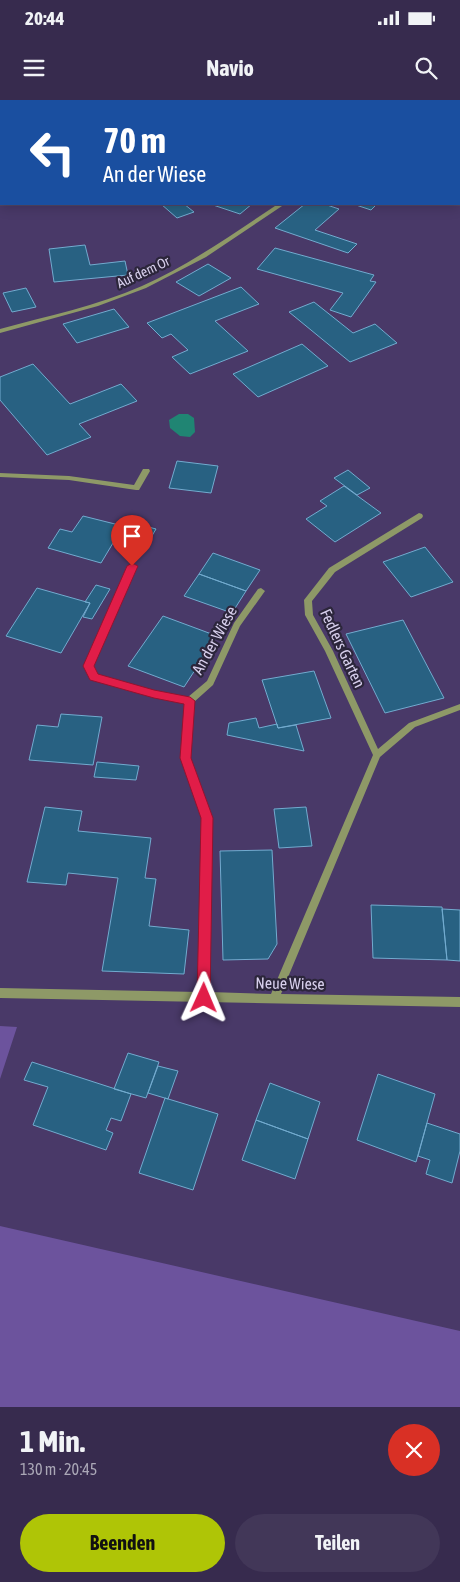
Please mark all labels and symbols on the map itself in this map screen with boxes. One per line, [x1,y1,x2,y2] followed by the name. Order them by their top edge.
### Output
[114,252,173,291] street label: Auf dem Or
[111,515,153,566] pin
[188,603,240,677] street label: An der Wiese
[317,606,369,690] street label: Fedlers Garten
[177,971,229,1023] position arrow
[255,973,325,993] street label: Neue Wiese

